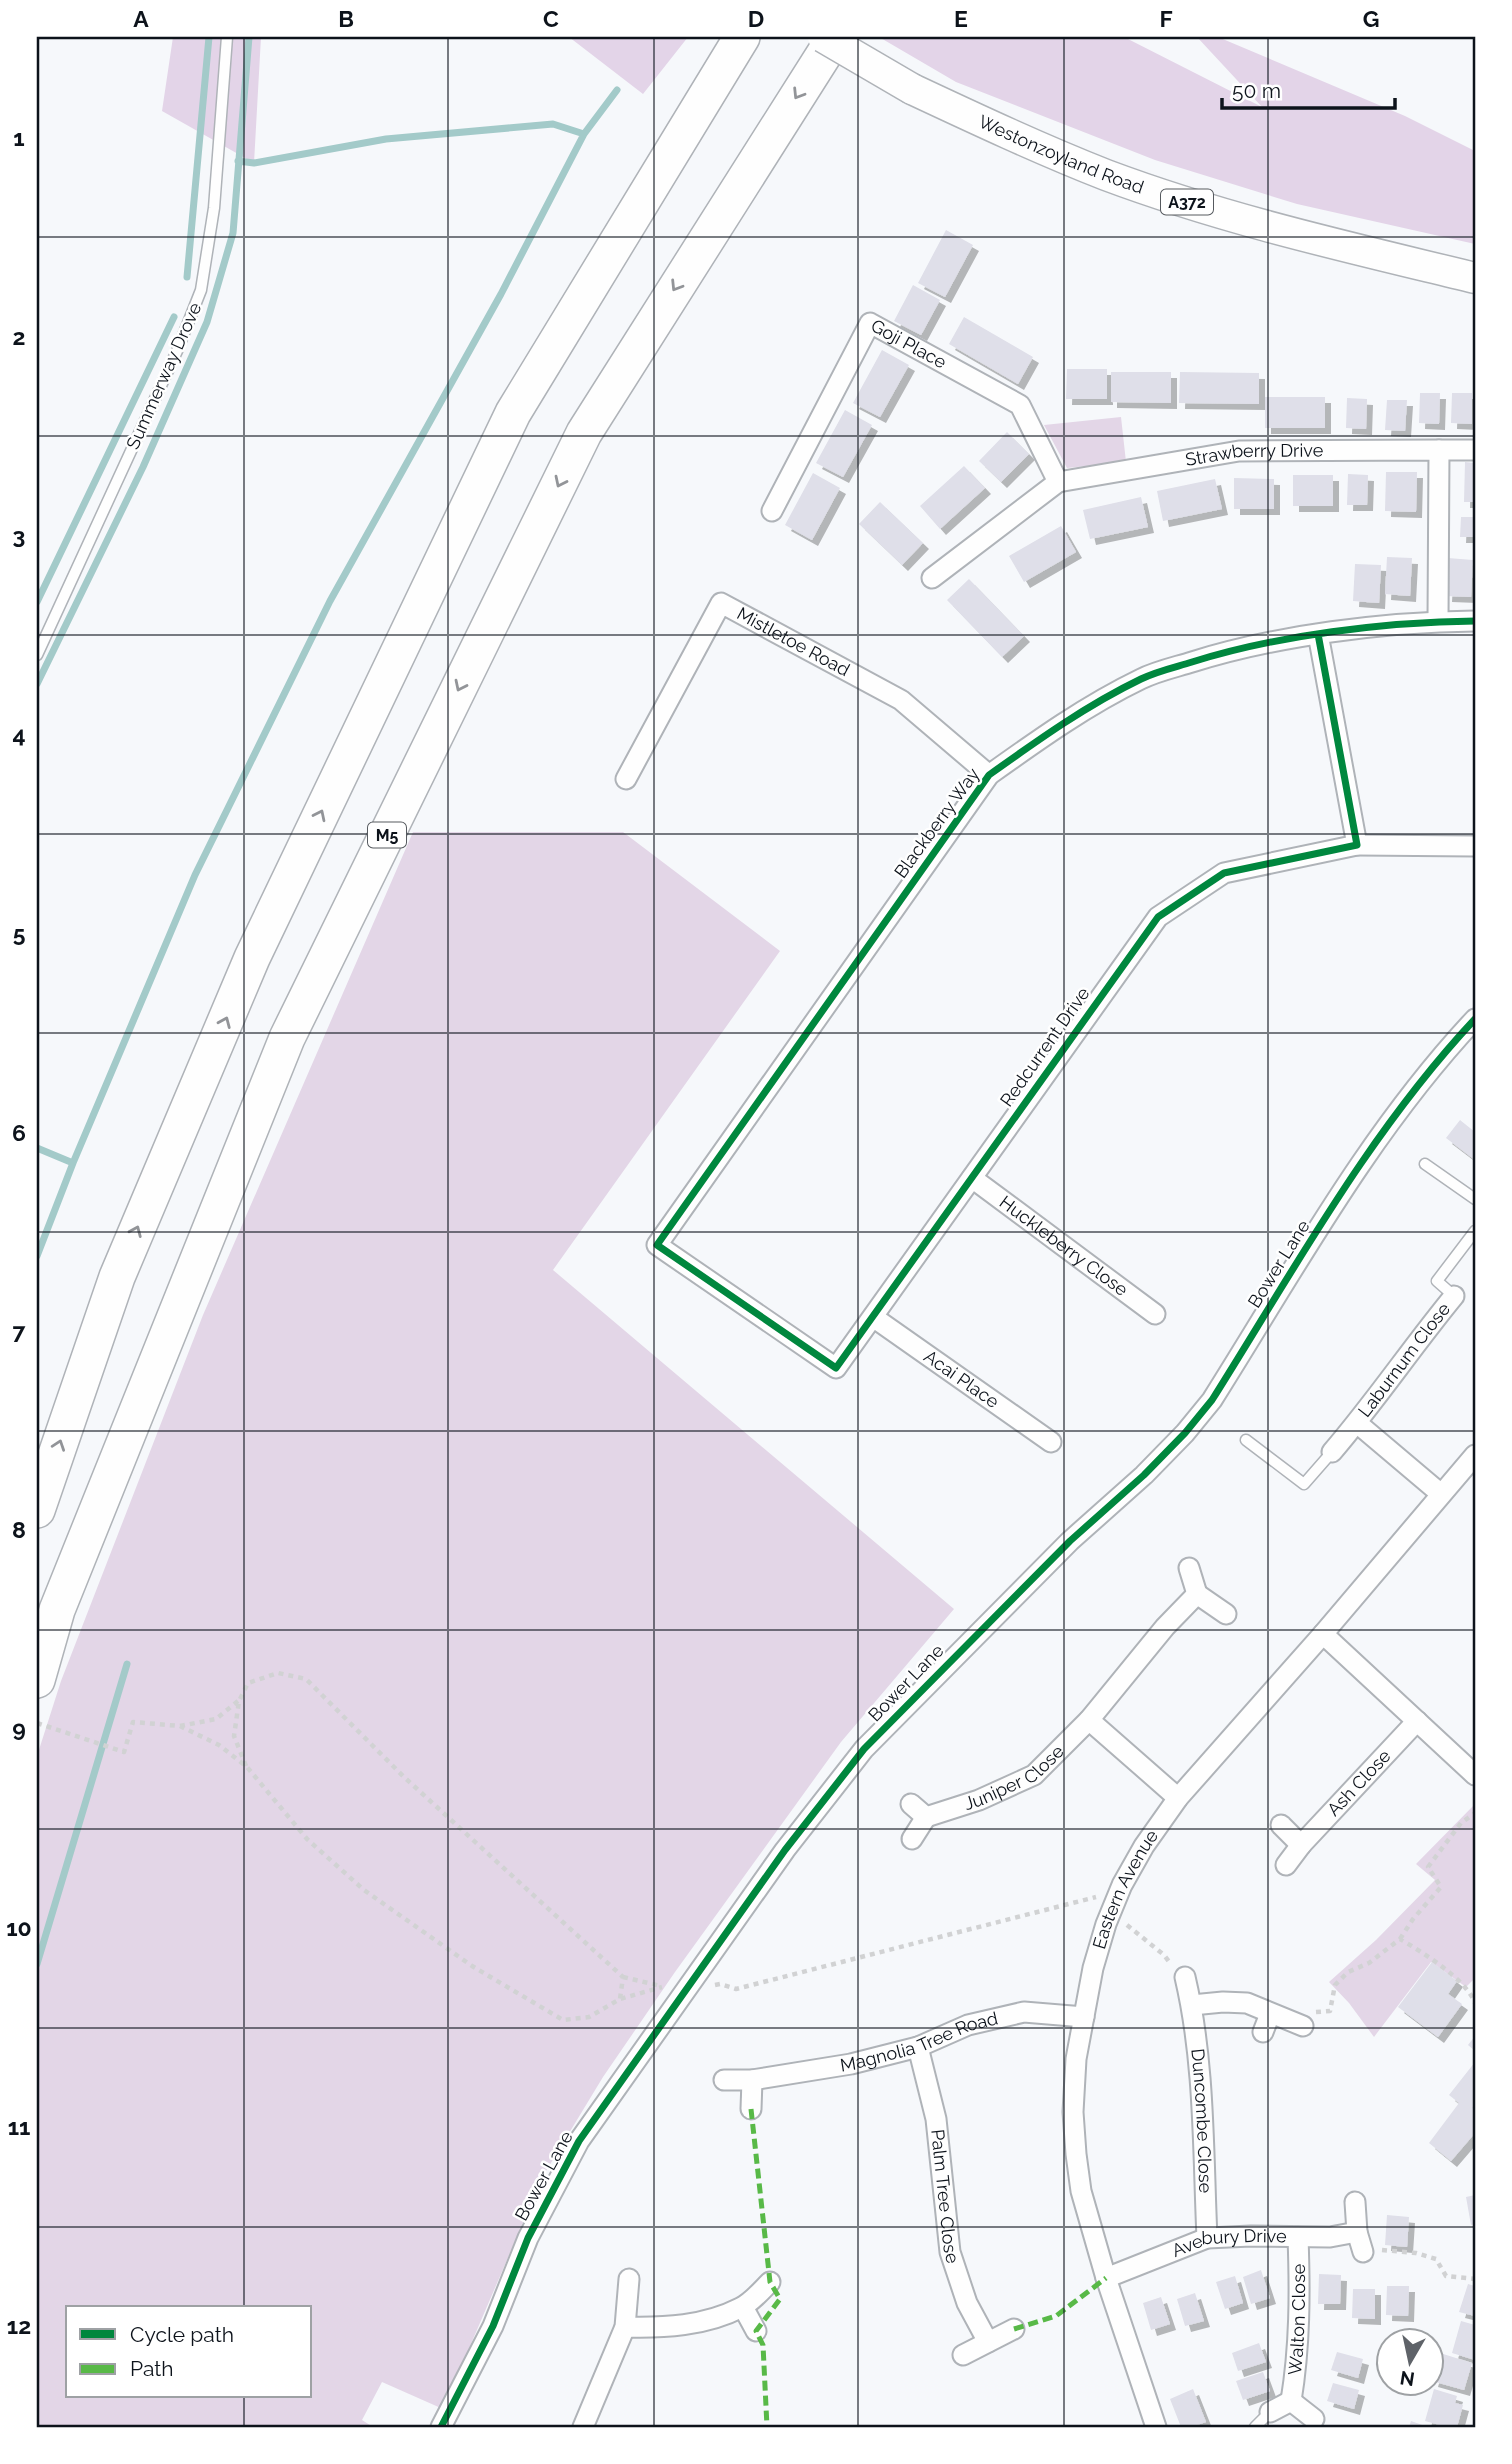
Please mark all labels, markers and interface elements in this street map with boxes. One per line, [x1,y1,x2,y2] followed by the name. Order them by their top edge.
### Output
[133,5,149,32] text: A
[338,5,354,32] text: B
[543,5,559,32] text: C
[748,5,764,32] text: D
[954,5,968,32] text: E
[1159,5,1173,32] text: F
[1363,5,1379,32] text: G
[1222,66,1395,110] scale bar
[1232,78,1281,103] text: 50 m
[794,87,807,100] one-way arrow
[975,110,1147,198] street label: Westonzoyland Road
[13,124,25,151] text: 1
[1161,190,1213,214] road number: A372
[672,279,685,292] one-way arrow
[122,299,206,452] street label: Summerway Drove
[868,315,950,373] street label: Goji Place
[13,323,25,350] text: 2
[1184,439,1324,470] street label: Strawberry Drive
[554,475,568,487] one-way arrow
[13,522,25,549] text: 3
[733,603,853,680] street label: Mistletoe Road
[454,679,468,691] one-way arrow
[12,721,26,748] text: 4
[890,763,984,882] street label: Blackberry Way
[312,810,326,822] one-way arrow
[368,822,406,848] road number: M5
[13,920,26,947] text: 5
[996,983,1094,1110] street label: Redcurrent Drive
[216,1017,230,1029] one-way arrow
[12,1119,26,1146] text: 6
[996,1191,1132,1300] street label: Huckleberry Close
[1243,1216,1314,1311] street label: Bower Lane
[128,1226,142,1239] one-way arrow
[1354,1298,1454,1421] street label: Laburnum Close
[13,1317,26,1344] text: 7
[920,1345,1003,1412] street label: Acai Place
[51,1440,65,1452] one-way arrow
[12,1516,26,1543] text: 8
[864,1639,948,1726] street label: Bower Lane
[12,1715,26,1742] text: 9
[961,1740,1068,1814] street label: Juniper Close
[1323,1745,1395,1820] street label: Ash Close
[1088,1825,1162,1951] street label: Eastern Avenue
[6,1914,32,1941] text: 10
[839,2007,1000,2076] street label: Magnolia Tree Road
[1187,2047,1216,2194] street label: Duncombe Close
[8,2113,30,2140] text: 11
[510,2127,577,2224] street label: Bower Lane
[927,2128,964,2266] street label: Palm Tree Close
[1169,2225,1287,2261] street label: Avebury Drive
[1284,2263,1309,2376] street label: Walton Close
[66,2306,312,2398] legend
[7,2312,31,2339] text: 12
[130,2322,234,2347] text: Cycle path
[1376,2328,1446,2398] north arrow
[130,2356,174,2381] text: Path
[1398,2367,1416,2391] text: N

